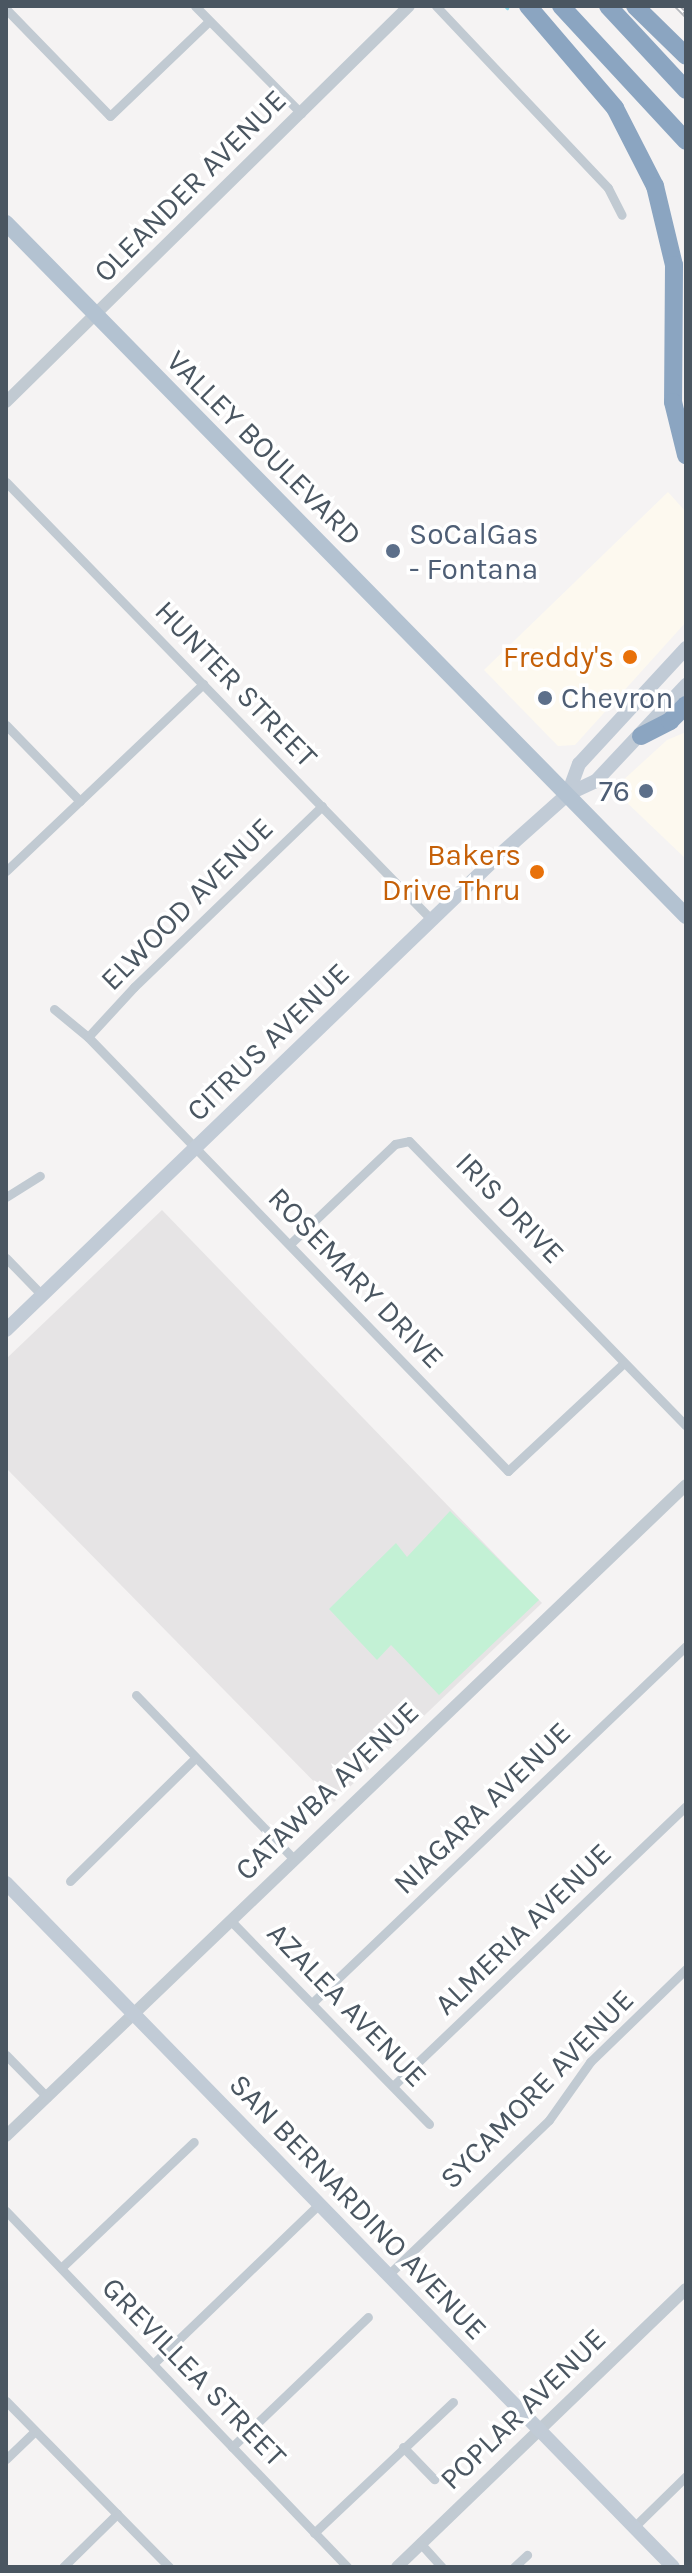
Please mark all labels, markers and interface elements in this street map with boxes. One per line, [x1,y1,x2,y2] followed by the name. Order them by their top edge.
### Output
[86,82,294,290] street label: OLEANDER AVENUE
[159,343,369,553] street label: VALLEY BOULEVARD
[409,516,538,586] place label: SoCalGas - Fontana
[384,542,402,560] marker: SoCalGas - Fontana
[147,593,325,775] street label: HUNTER STREET
[503,639,614,675] place label: Freddy's
[621,648,639,666] marker: Freddy's
[561,680,673,716] place label: Chevron
[536,689,554,707] marker: Chevron
[599,773,630,809] place label: 76
[637,782,655,800] marker: 76
[93,810,281,998] street label: ELWOOD AVENUE
[382,837,521,908] place label: Bakers Drive Thru
[528,863,546,881] marker: Bakers Drive Thru
[179,955,357,1129] street label: CITRUS AVENUE
[448,1145,572,1271] street label: IRIS DRIVE
[261,1180,451,1376] street label: ROSEMARY DRIVE
[228,1694,426,1888] street label: CATAWBA AVENUE
[386,1714,578,1902] street label: NIAGARA AVENUE
[427,1836,619,2022] street label: ALMERIA AVENUE
[260,1915,434,2095] street label: AZALEA AVENUE
[433,1982,641,2196] street label: SYCAMORE AVENUE
[222,2067,494,2347] street label: SAN BERNARDINO AVENUE
[94,2270,294,2474] street label: GREVILLEA STREET
[433,2321,613,2497] street label: POPLAR AVENUE

